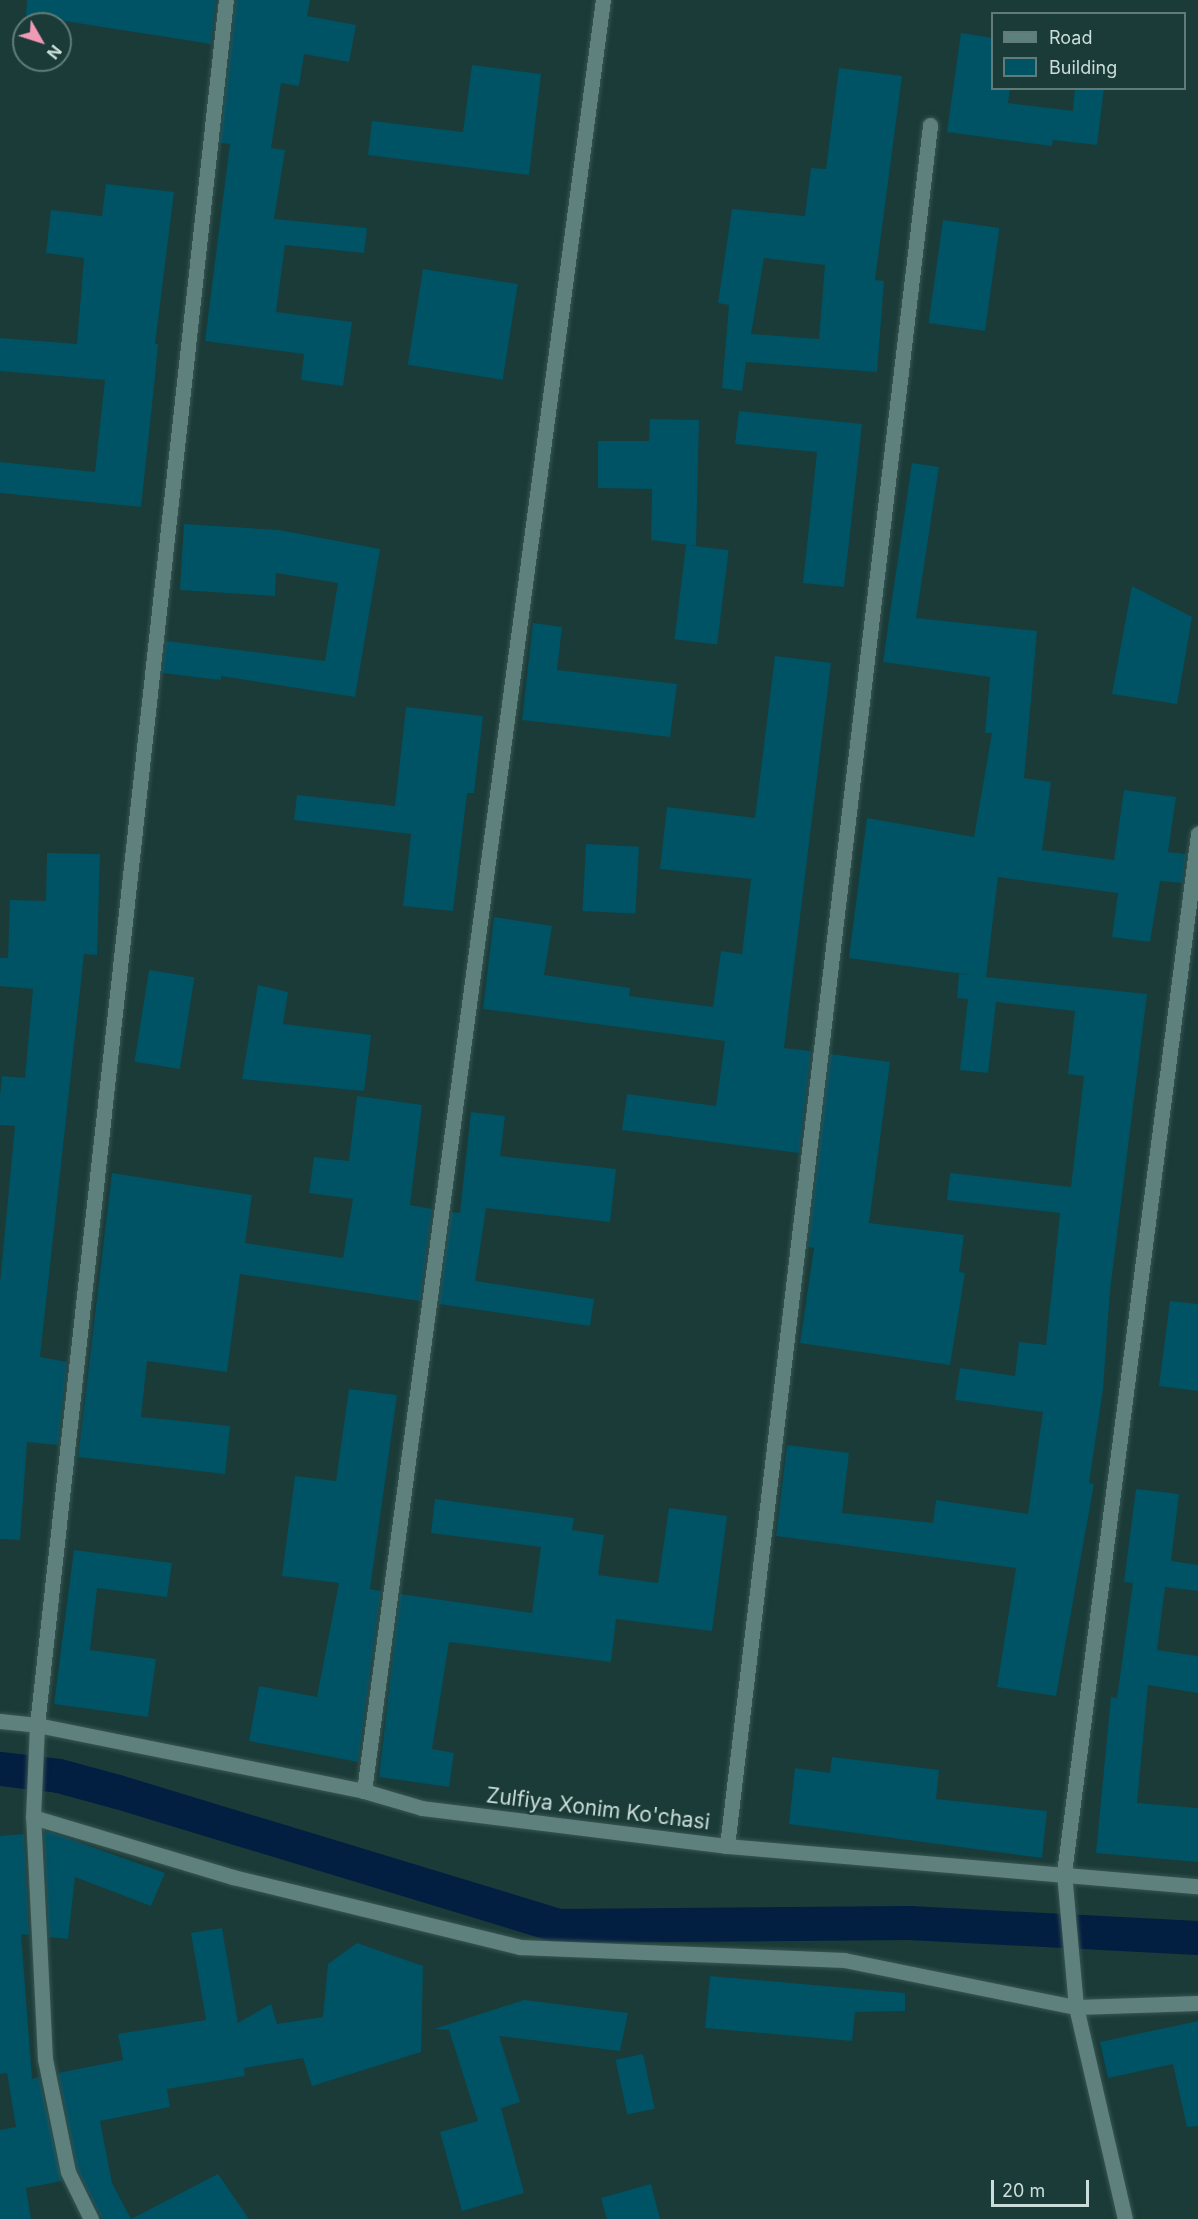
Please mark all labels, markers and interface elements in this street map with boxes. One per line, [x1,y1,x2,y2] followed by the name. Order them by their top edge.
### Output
[12,12,72,72] north arrow
[991,12,1186,90] legend
[1049,27,1092,48] text: Road
[43,41,66,63] text: N
[1049,57,1117,78] text: Building
[485,1783,711,1835] street label: Zulfiya Xonim Ko'chasi
[994,2168,1092,2206] scale bar
[1002,2180,1045,2201] text: 20 m

